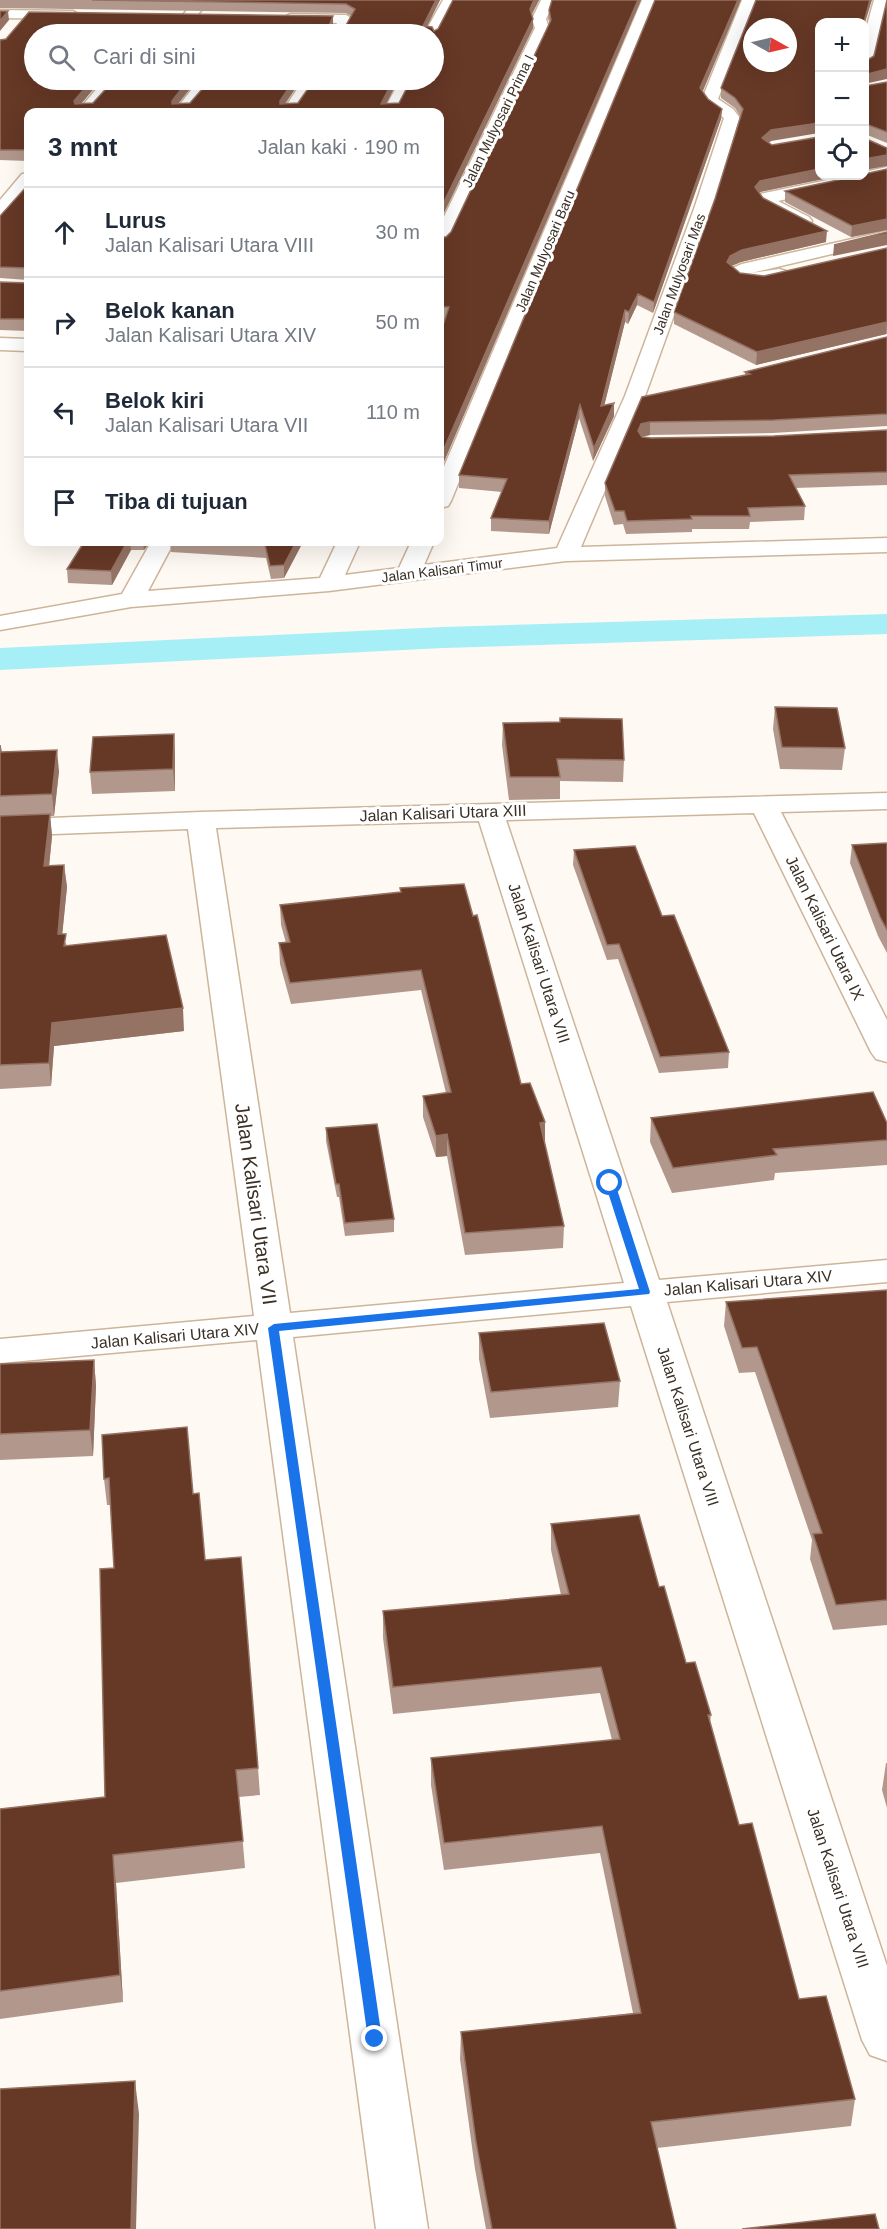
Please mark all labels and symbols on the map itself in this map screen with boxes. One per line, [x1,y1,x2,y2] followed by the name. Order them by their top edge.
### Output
[743,18,797,72] north arrow
[459,52,537,190] street label: Jalan Mulyosari Prima I
[512,188,578,314] street label: Jalan Mulyosari Baru
[650,211,708,337] street label: Jalan Mulyosari Mas
[380,555,504,585] street label: Jalan Kalisari Timur
[359,802,527,824] street label: Jalan Kalisari Utara XIII
[783,853,867,1003] street label: Jalan Kalisari Utara IX
[505,881,573,1045] street label: Jalan Kalisari Utara VIII
[231,1102,281,1306] street label: Jalan Kalisari Utara VII
[596,1169,622,1195] route start
[663,1267,833,1299] street label: Jalan Kalisari Utara XIV
[90,1320,260,1352] street label: Jalan Kalisari Utara XIV
[654,1344,722,1508] street label: Jalan Kalisari Utara VIII
[804,1806,872,1970] street label: Jalan Kalisari Utara VIII
[361,2025,387,2051] route end

